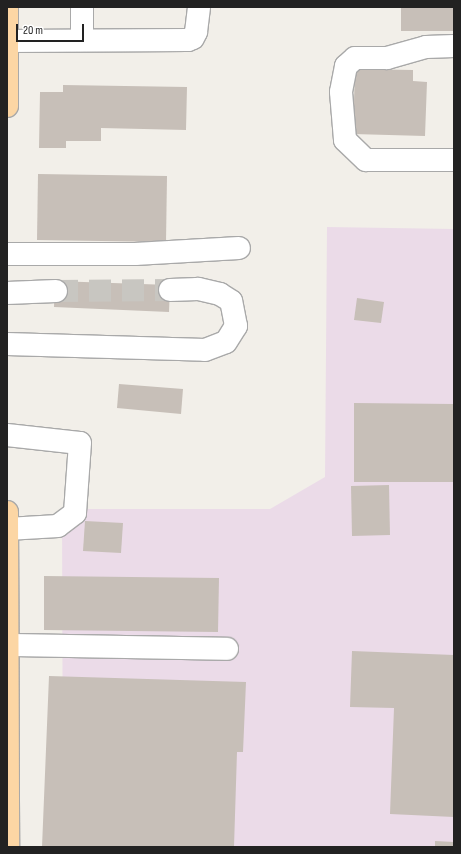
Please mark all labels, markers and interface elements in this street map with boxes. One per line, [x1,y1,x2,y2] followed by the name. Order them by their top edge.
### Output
[18,16,86,42] scale bar
[23,23,43,38] text: 20 m

